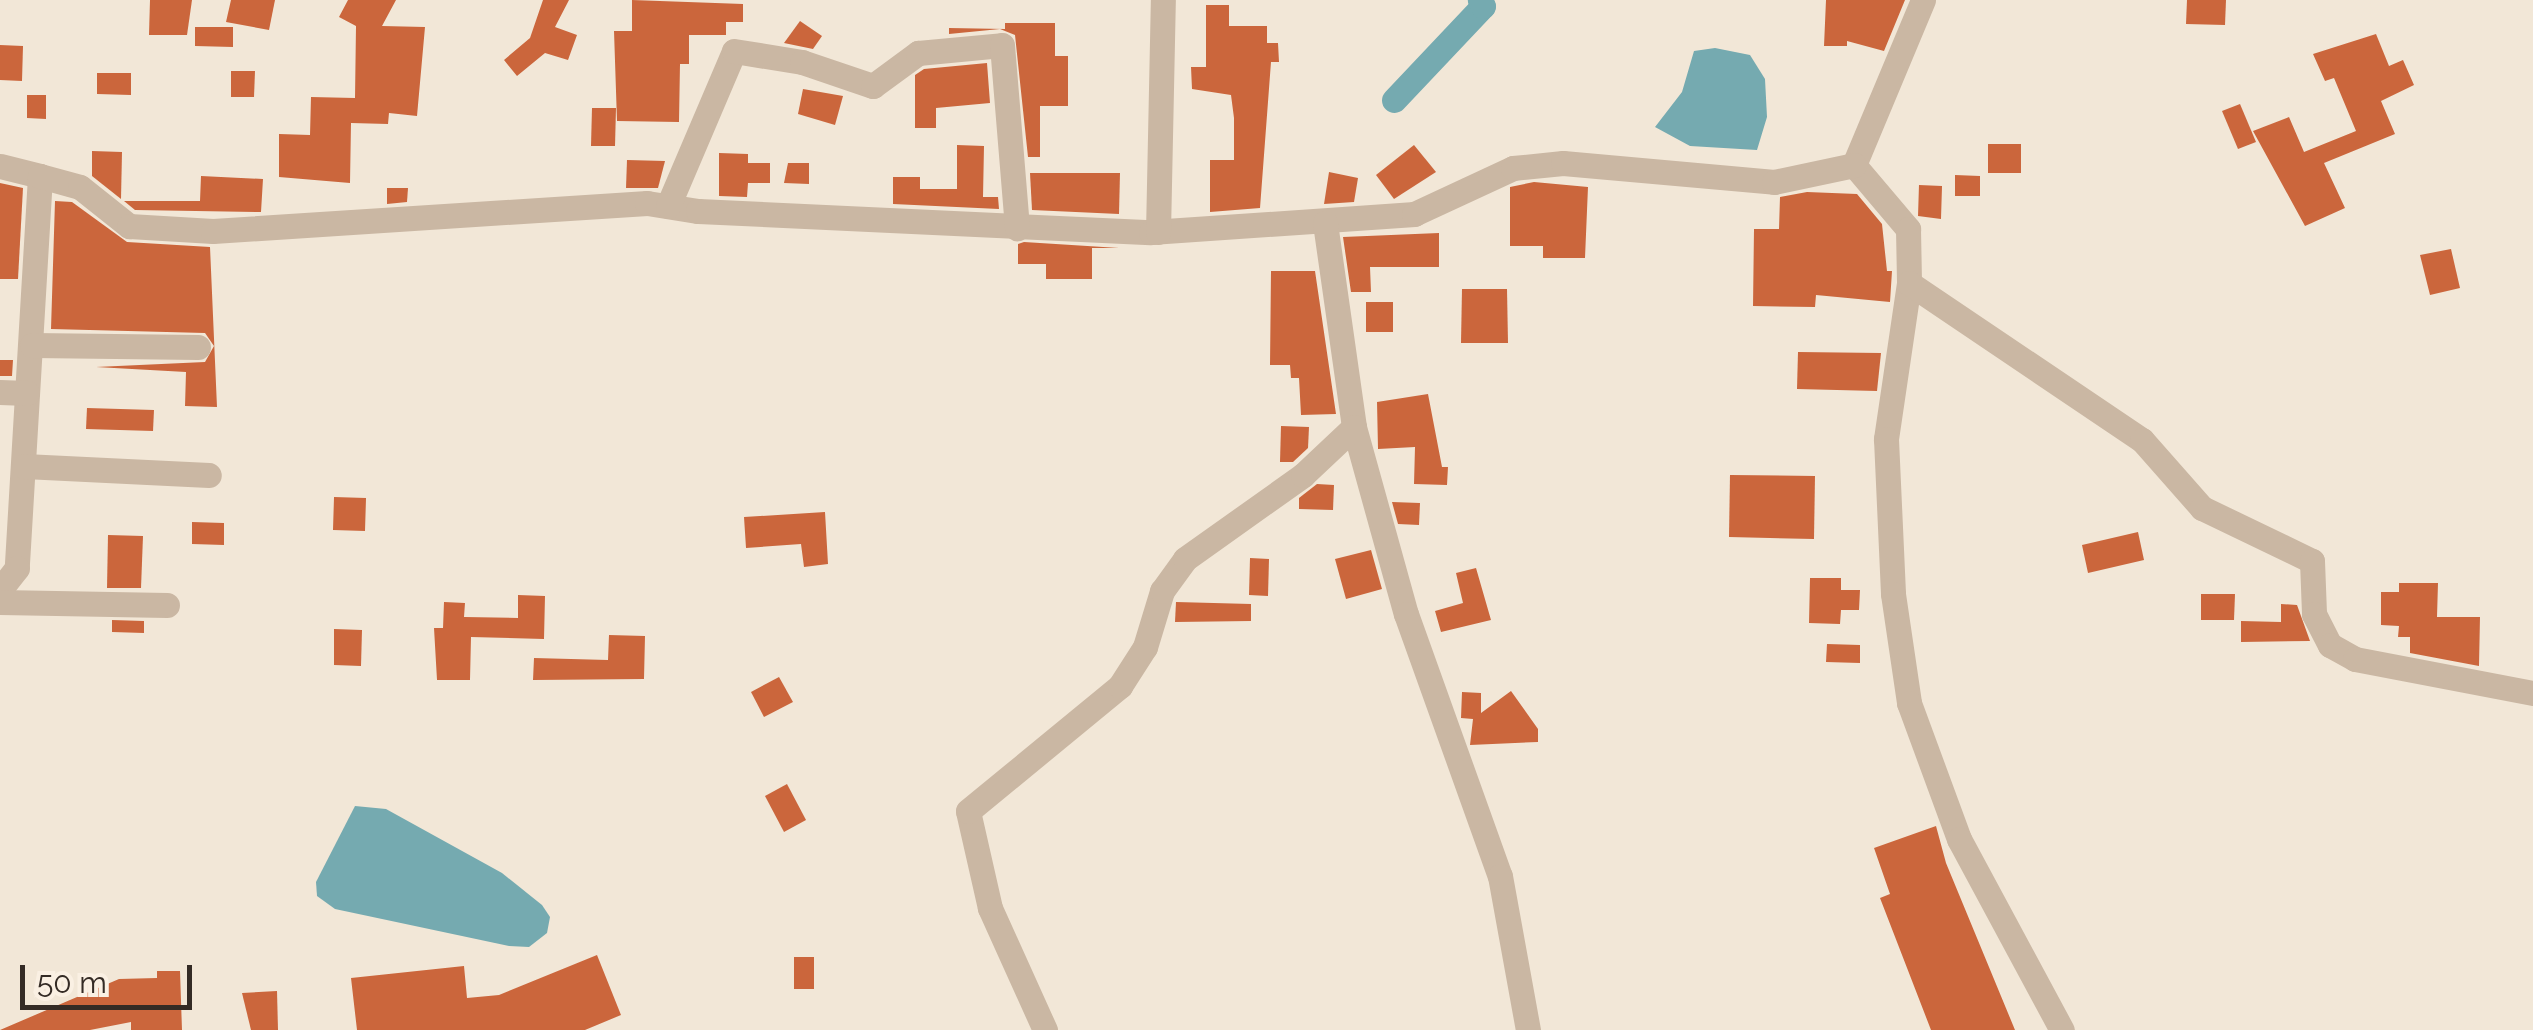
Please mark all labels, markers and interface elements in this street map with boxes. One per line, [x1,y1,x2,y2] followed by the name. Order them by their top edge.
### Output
[25,945,198,1007] scale bar
[37,965,107,1000] text: 50 m

